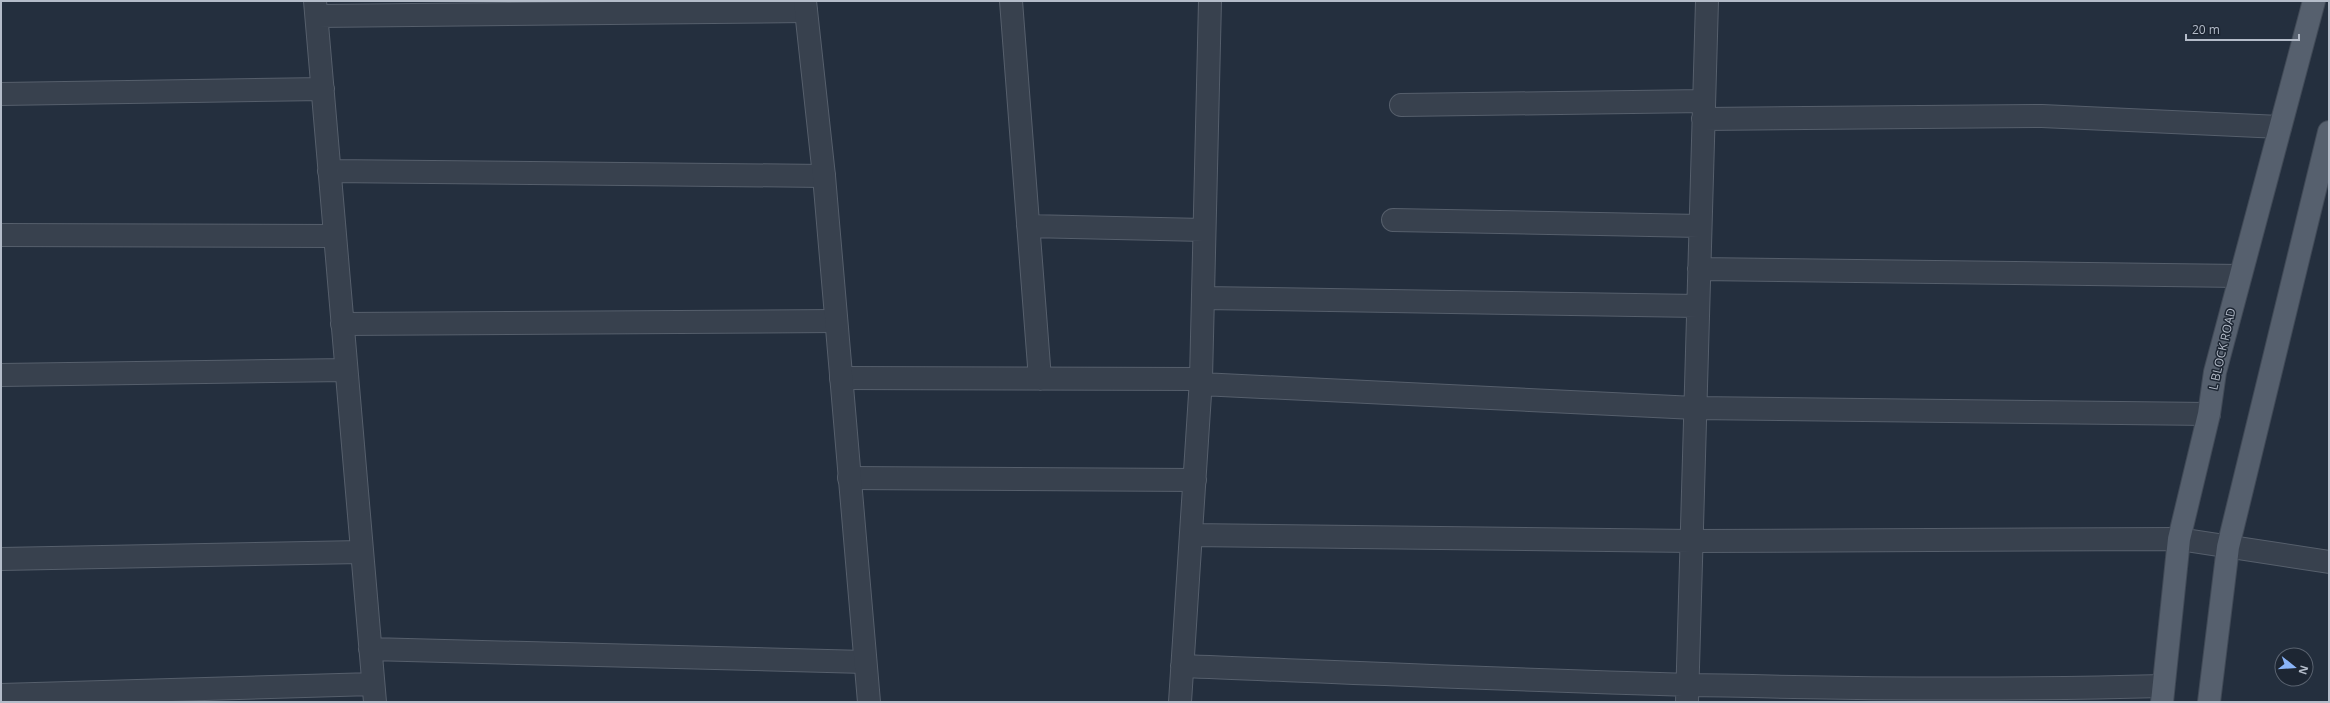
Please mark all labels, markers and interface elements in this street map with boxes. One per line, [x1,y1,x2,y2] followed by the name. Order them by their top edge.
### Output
[2186,16,2299,42] scale bar
[2192,21,2220,38] text: 20 m
[2204,306,2240,392] street label: L BLOCK ROAD
[2274,647,2314,687] north arrow
[2296,664,2313,677] text: N

